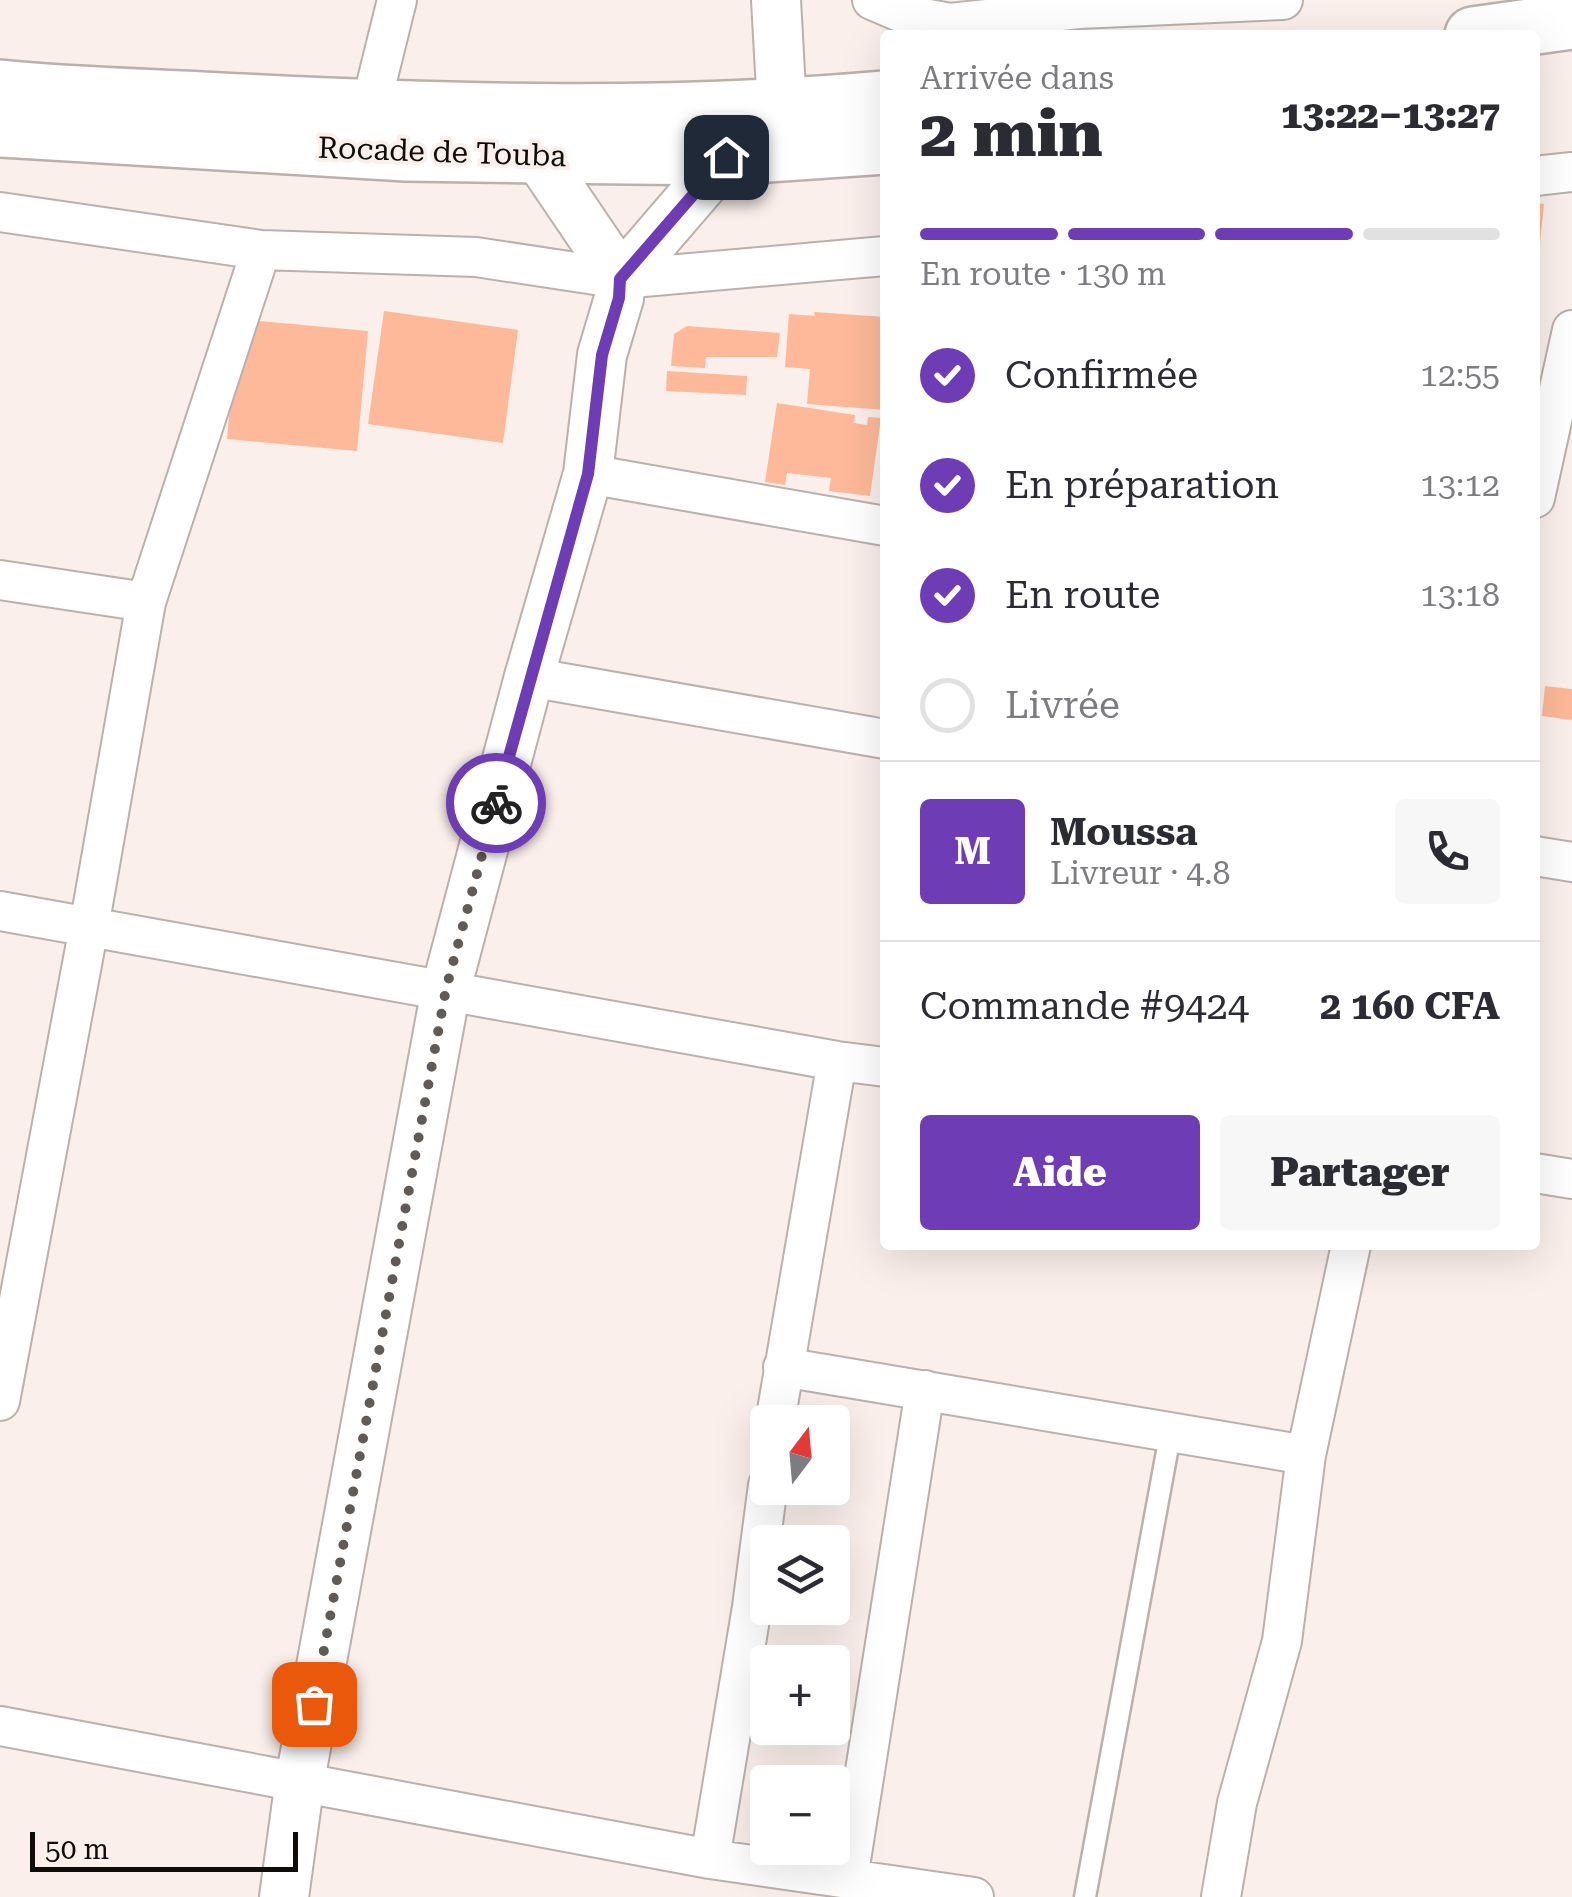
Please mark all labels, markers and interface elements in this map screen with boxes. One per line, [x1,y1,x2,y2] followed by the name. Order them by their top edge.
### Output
[920,59,1114,97] text: Arrivée dans
[1281,93,1500,137] text: 13:22–13:27
[920,96,1103,172] text: 2 min
[684,115,769,200] pin
[317,130,567,173] street label: Rocade de Touba
[699,130,754,185] icon: home
[920,255,1166,293] text: En route · 130 m
[920,348,975,403] icon: check
[1005,353,1198,397] text: Confirmée
[1420,356,1500,394] text: 12:55
[920,458,975,513] icon: check
[1005,463,1279,507] text: En préparation
[1420,466,1500,504] text: 13:12
[920,568,975,623] icon: check
[1005,573,1160,617] text: En route
[1420,576,1500,614] text: 13:18
[1005,683,1120,727] text: Livrée
[446,753,546,853] courier
[469,776,524,831] icon: bike
[1395,799,1500,904] button: phone
[1050,810,1198,854] text: Moussa
[954,829,991,873] text: M
[1050,854,1230,892] text: Livreur · 4.8
[920,984,1249,1028] text: Commande #9424
[1320,984,1500,1028] text: 2 160 CFA
[920,1115,1200,1230] button: Aide
[1220,1115,1500,1230] button: Partager
[750,1405,850,1505] north arrow
[750,1405,850,1865] map controls
[750,1525,850,1625] button: layers
[750,1645,850,1745] button: +
[272,1662,357,1747] pin
[287,1677,342,1732] icon: bag
[750,1765,850,1865] button: −
[30,1827,298,1872] scale bar
[45,1833,109,1866] text: 50 m

